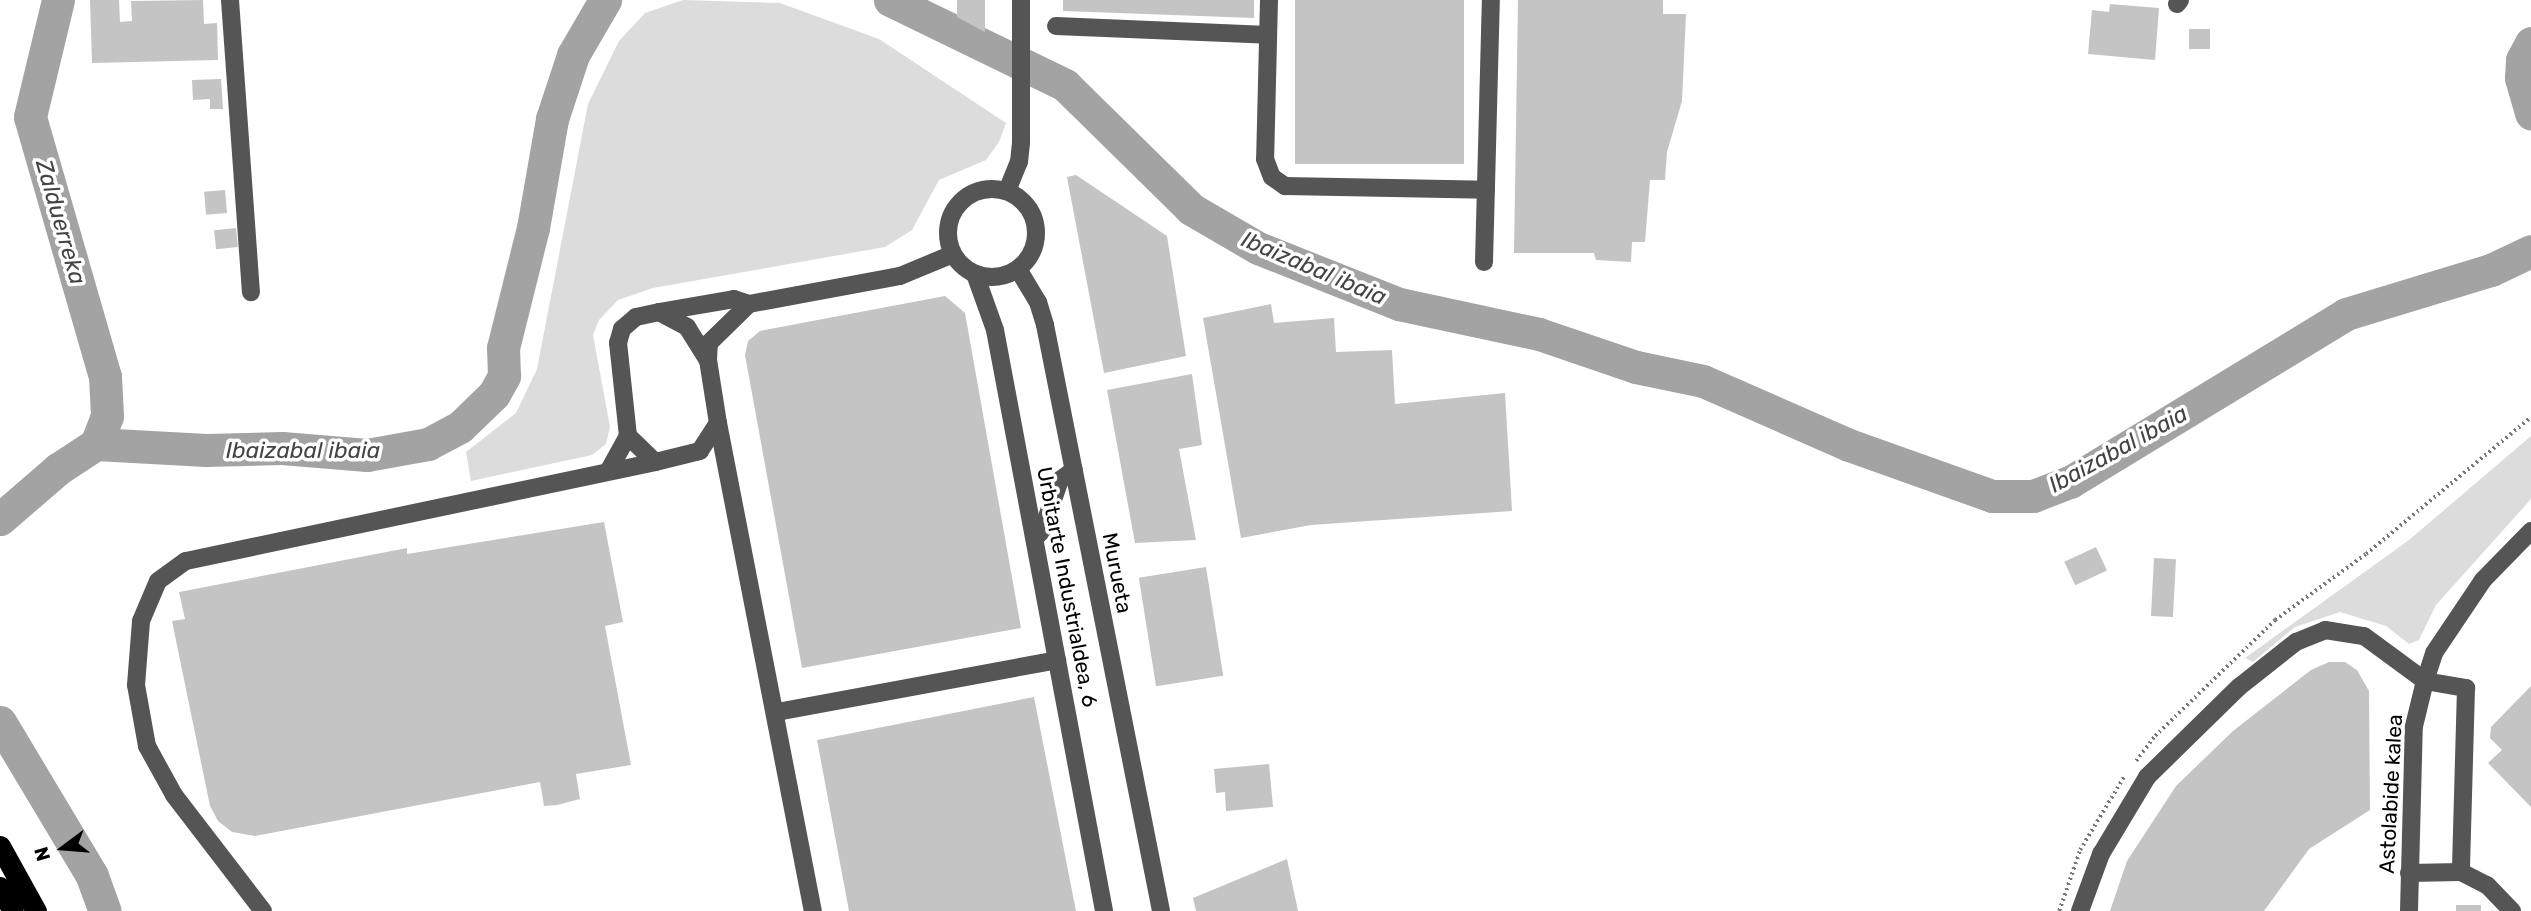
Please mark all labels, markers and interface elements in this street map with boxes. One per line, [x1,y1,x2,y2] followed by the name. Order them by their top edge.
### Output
[30,156,92,288] water label: Zalduerreka
[1237,225,1391,311] water label: Ibaizabal ibaia
[2044,399,2192,499] water label: Ibaizabal ibaia
[226,436,380,464] water label: Ibaizabal ibaia
[1031,465,1103,709] street label: Urbitarte Industrialdea, 6
[1097,531,1137,615] street label: Murueta
[2374,714,2408,874] street label: Astolabide kalea
[28,813,98,883] north arrow
[29,844,55,864] text: N

